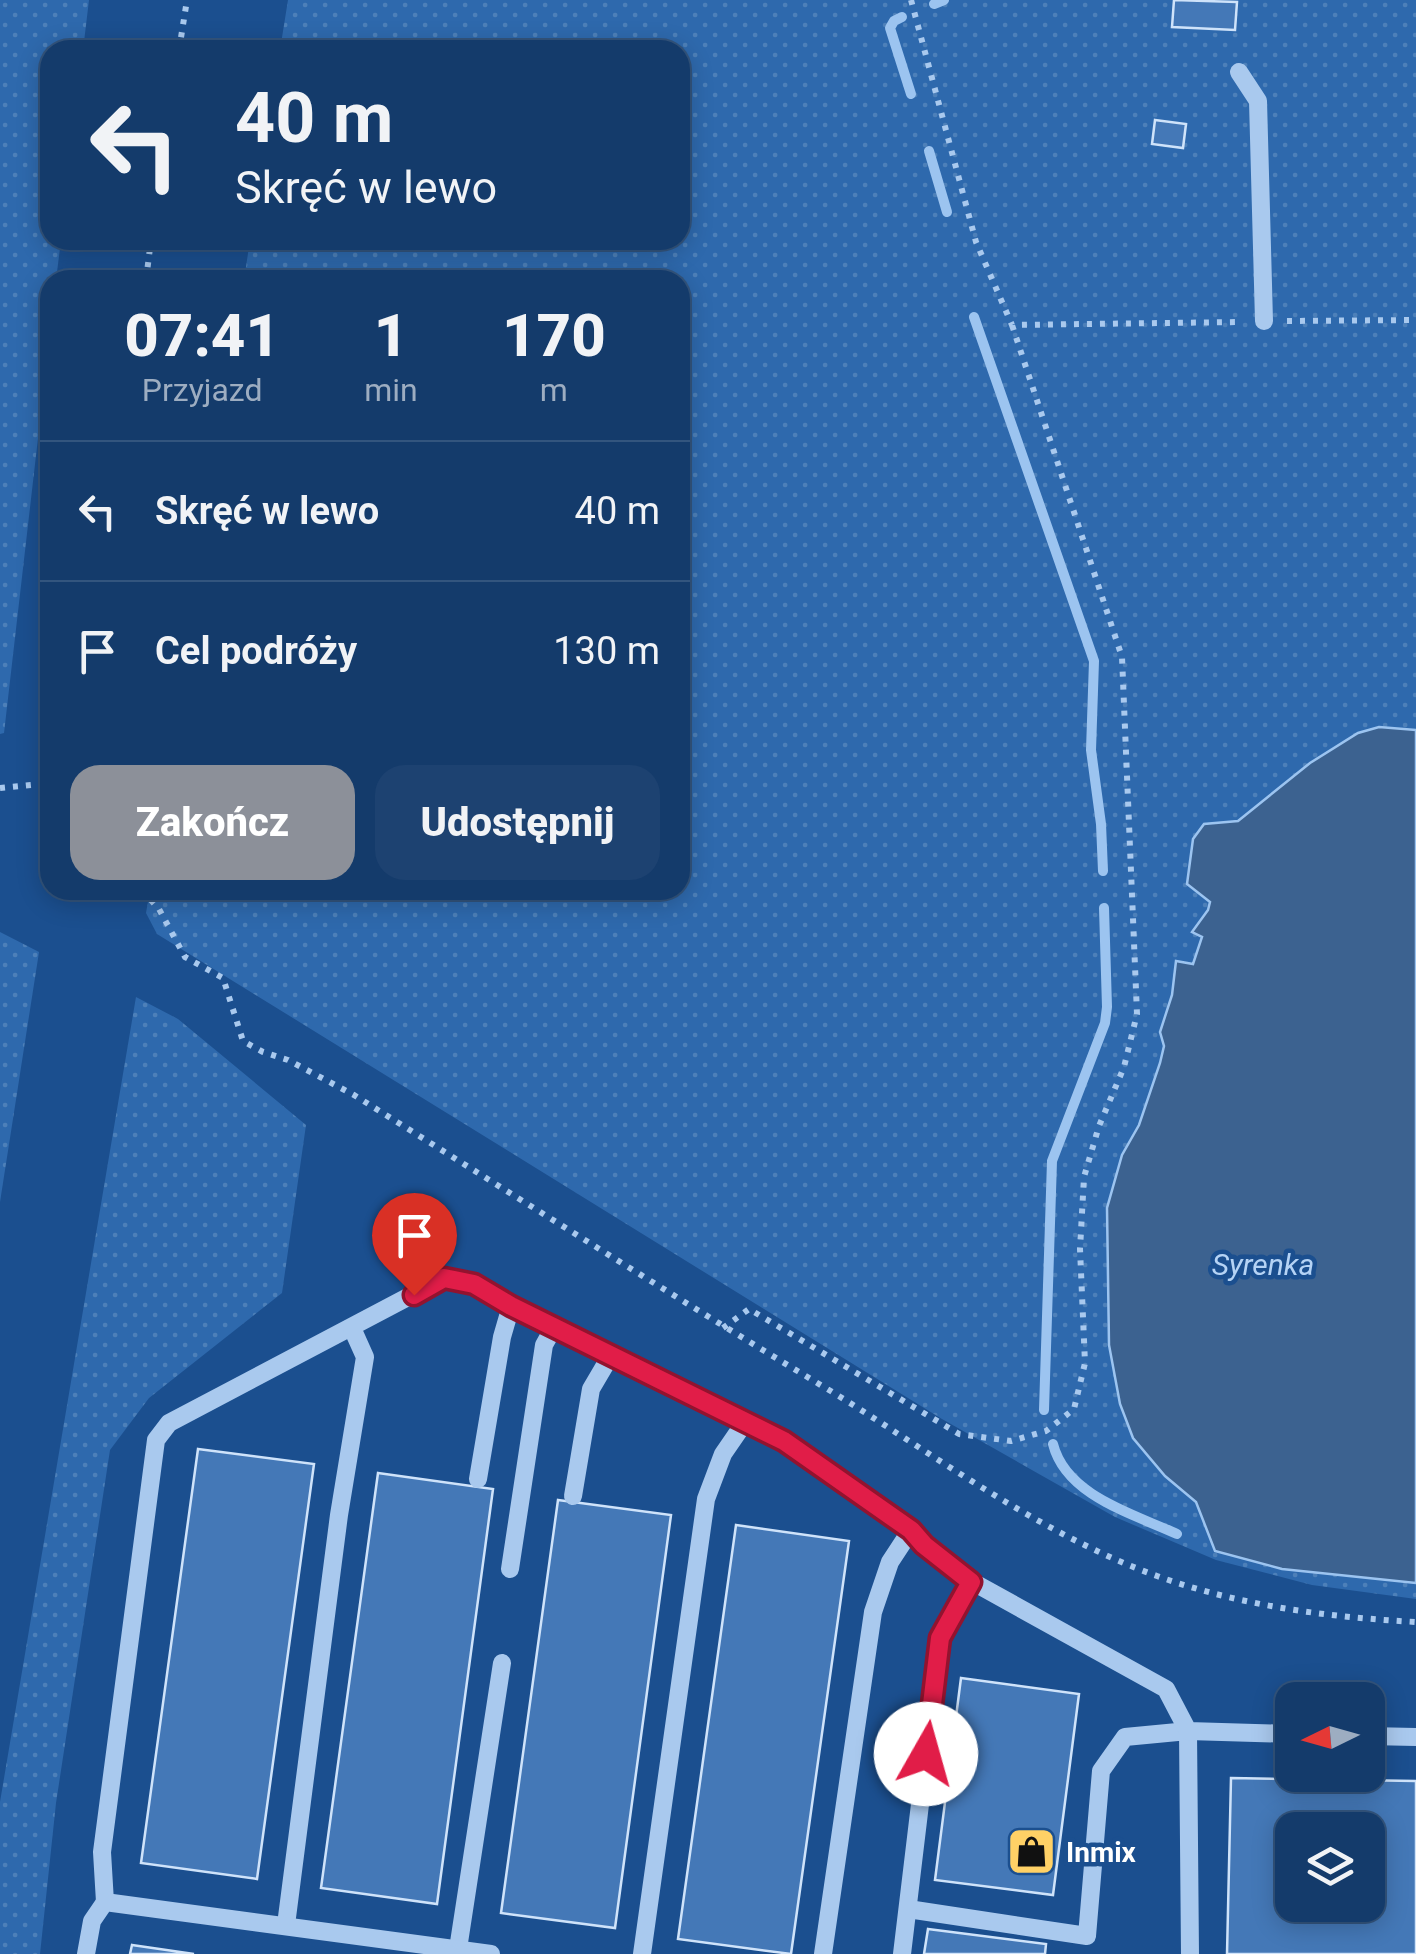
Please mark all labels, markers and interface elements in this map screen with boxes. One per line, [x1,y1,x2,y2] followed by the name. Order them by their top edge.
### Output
[235,77,393,159] text: 40 m
[70,80,200,210] icon: left
[235,161,497,214] text: Skręć w lewo
[124,300,280,371] text: 07:41
[374,300,408,371] text: 1
[502,300,606,371] text: 170
[142,371,263,409] text: Przyjazd
[364,371,418,409] text: min
[540,371,568,409] text: m
[70,484,125,539] icon: left
[155,489,379,533] text: Skręć w lewo
[575,489,660,533] text: 40 m
[70,624,125,679] icon: arrive
[155,629,357,673] text: Cel podróży
[553,629,660,673] text: 130 m
[70,765,355,880] button: Zakończ
[375,765,660,880] button: Udostępnij
[372,1193,457,1296] pin
[387,1208,442,1263] icon: arrive
[1212,1247,1314,1282] water label: Syrenka
[1275,1682,1385,1792] north arrow
[1275,1682,1385,1922] map controls
[874,1702,978,1806] position arrow
[1275,1812,1385,1922] button: layers
[1005,1826,1057,1878] shop icon: Inmix
[1066,1836,1137,1869] place label: Inmix

